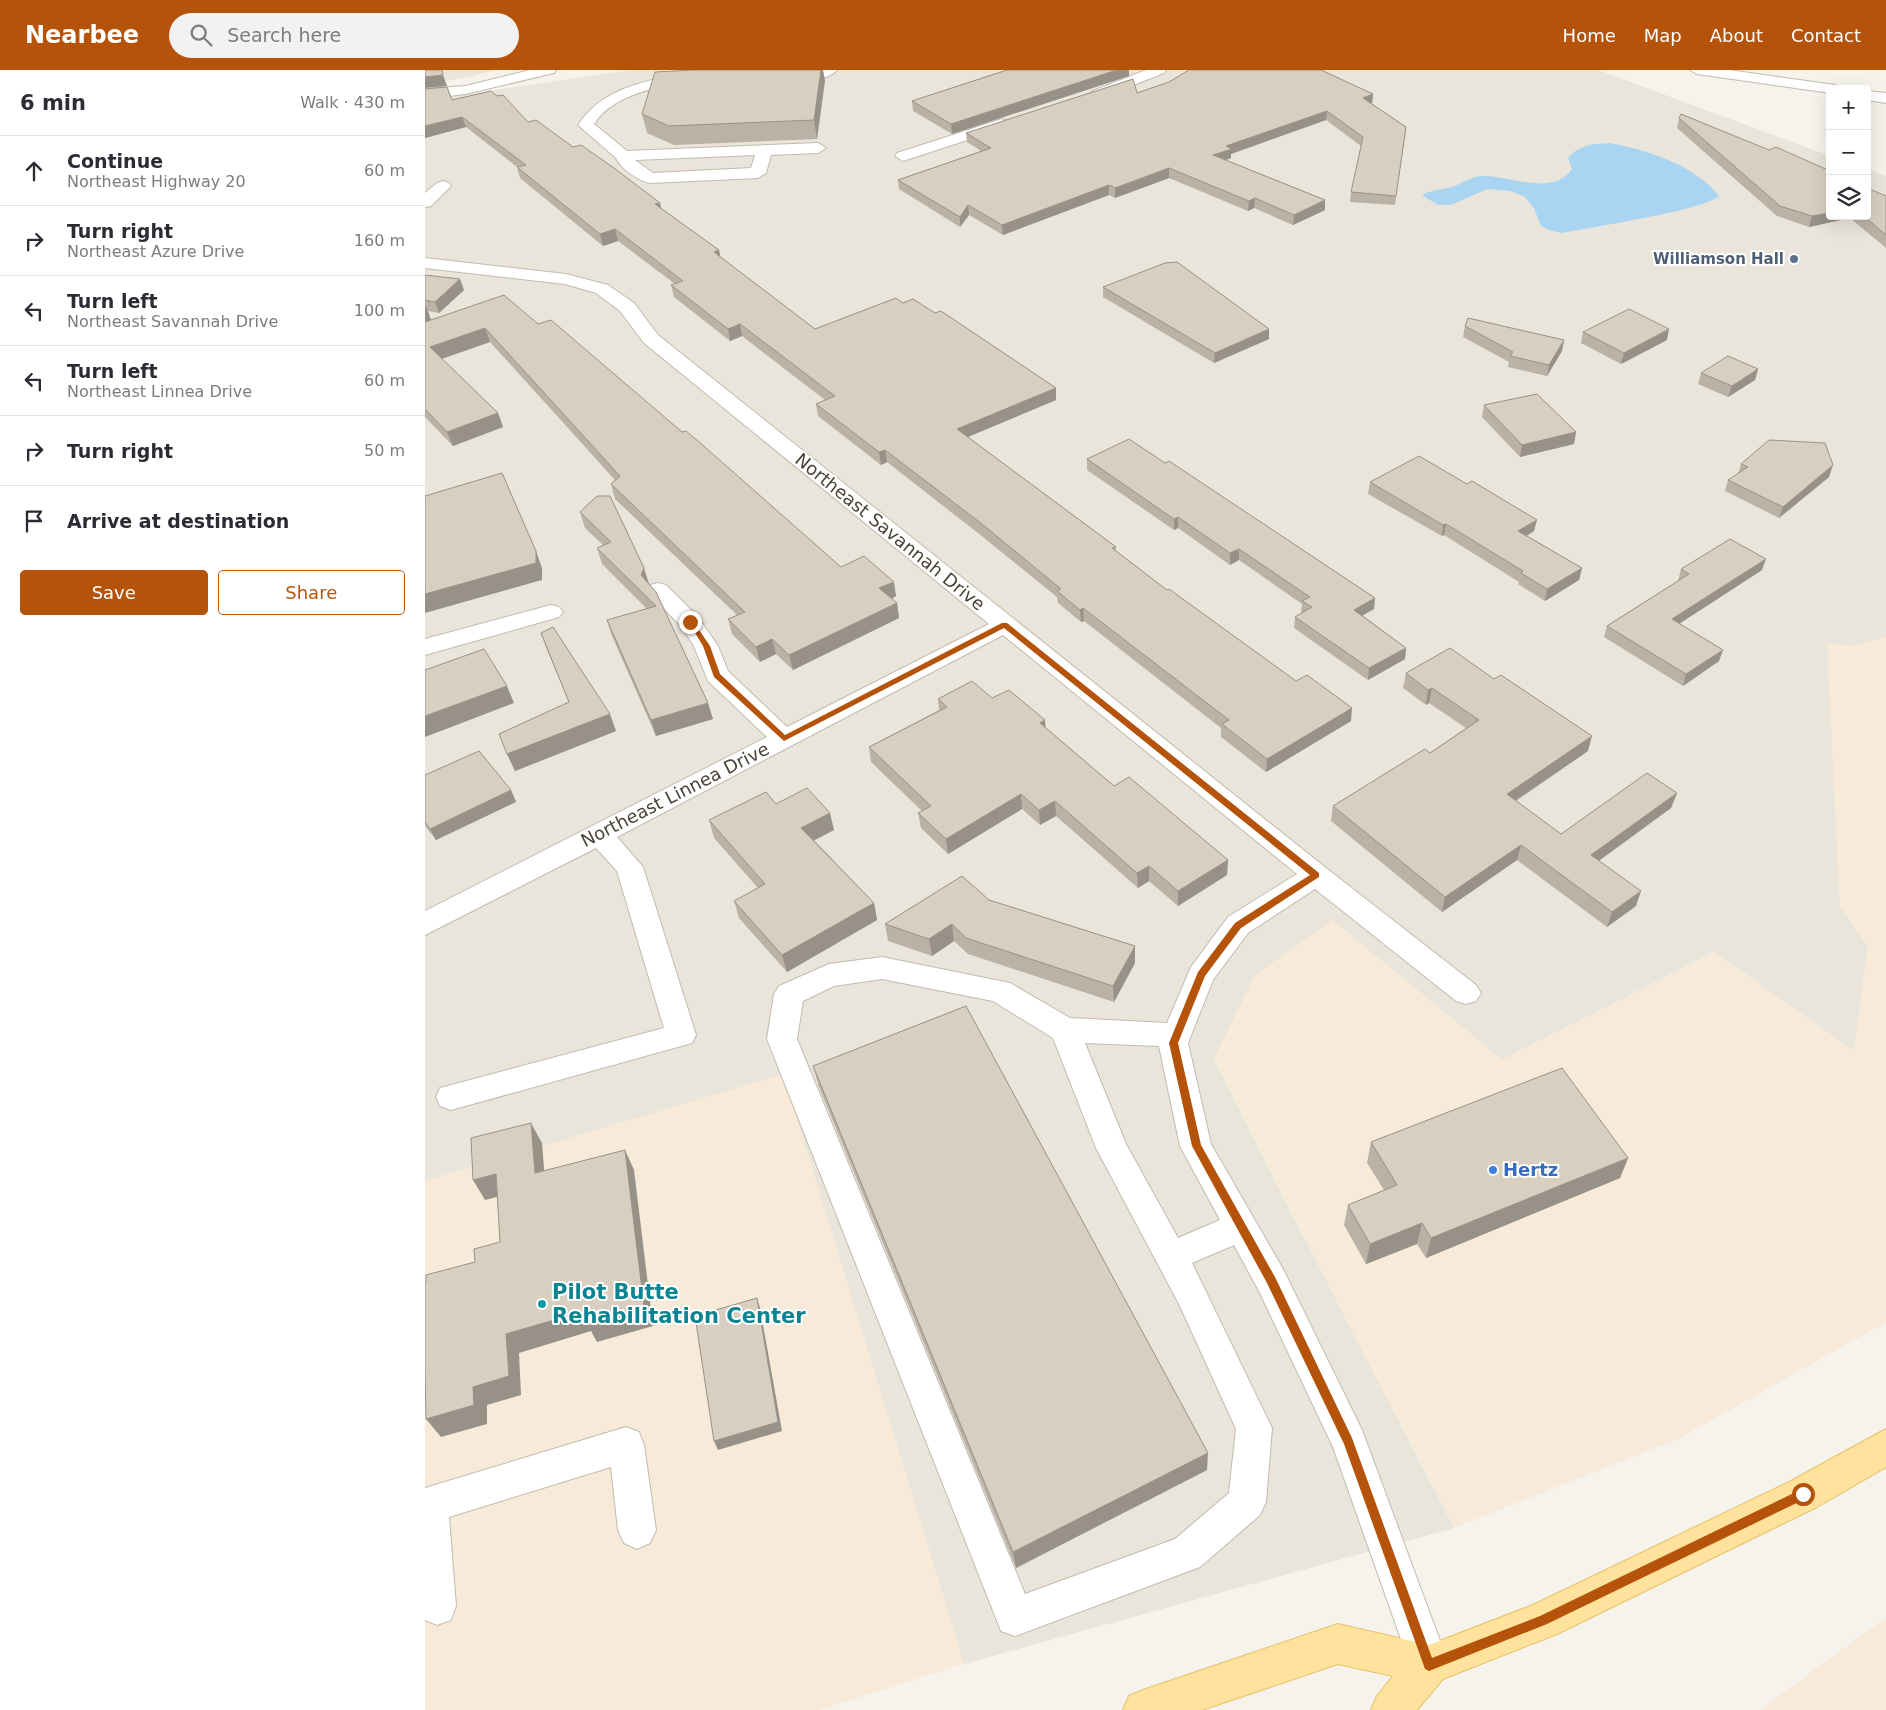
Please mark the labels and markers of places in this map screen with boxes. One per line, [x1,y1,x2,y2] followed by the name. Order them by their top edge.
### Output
[1653,250,1784,268] place label: Williamson Hall
[1788,253,1800,265] marker: Williamson Hall
[1503,1159,1558,1180] place label: Hertz
[1487,1164,1499,1176] marker: Hertz
[552,1280,806,1328] place label: Pilot Butte Rehabilitation Center
[536,1298,548,1310] marker: Pilot Butte Rehabilitation Center

